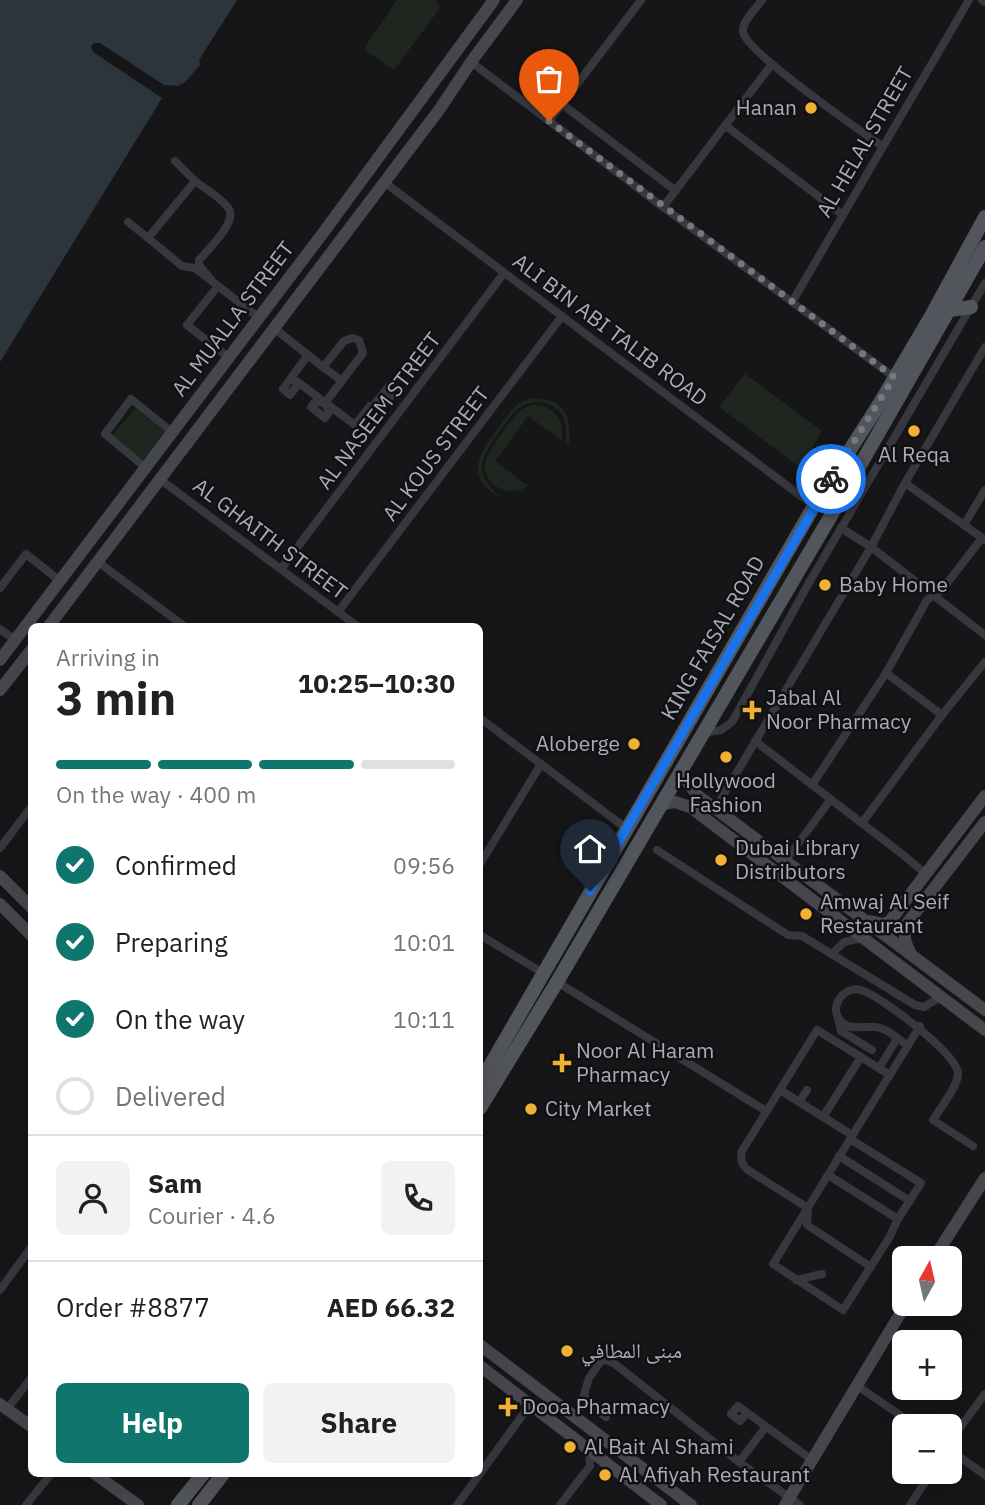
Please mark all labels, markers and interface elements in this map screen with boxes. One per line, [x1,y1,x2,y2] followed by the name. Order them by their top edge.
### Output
[519,49,579,121] pin
[530,60,568,98] icon: bag
[810,61,919,222] street label: AL HELAL STREET
[736,93,797,121] place label: Hanan
[803,100,819,116] marker: Hanan
[165,235,300,402] street label: AL MUALLA STREET
[508,247,714,412] street label: ALI BIN ABI TALIB ROAD
[310,326,447,495] street label: AL NASEEM STREET
[375,380,495,526] street label: AL KOUS STREET
[906,423,922,439] marker: Al Reqa
[878,440,950,468] place label: Al Reqa
[796,444,866,514] courier
[812,460,850,498] icon: bike
[188,471,353,605] street label: AL GHAITH STREET
[654,550,771,725] street label: KING FAISAL ROAD
[839,570,948,598] place label: Baby Home
[817,577,833,593] marker: Baby Home
[56,642,160,672] text: Arriving in
[298,666,455,700] text: 10:25–10:30
[56,668,176,728] text: 3 min
[766,683,912,735] place label: Jabal Al Noor Pharmacy
[744,702,760,718] marker: Jabal Al Noor Pharmacy
[536,729,620,757] place label: Aloberge
[626,736,642,752] marker: Aloberge
[718,749,734,765] marker: Hollywood Fashion
[676,766,776,818] place label: Hollywood Fashion
[56,779,256,809] text: On the way · 400 m
[560,819,620,891] pin
[571,830,609,868] icon: home
[735,833,860,885] place label: Dubai Library Distributors
[56,846,94,884] icon: check
[115,848,237,882] text: Confirmed
[393,850,455,880] text: 09:56
[713,852,729,868] marker: Dubai Library Distributors
[820,887,949,939] place label: Amwaj Al Seif Restaurant
[798,906,814,922] marker: Amwaj Al Seif Restaurant
[56,923,94,961] icon: check
[115,925,228,959] text: Preparing
[393,927,455,957] text: 10:01
[56,1000,94,1038] icon: check
[115,1002,245,1036] text: On the way
[393,1004,455,1034] text: 10:11
[576,1036,714,1088] place label: Noor Al Haram Pharmacy
[554,1055,570,1071] marker: Noor Al Haram Pharmacy
[115,1079,226,1113] text: Delivered
[545,1094,652,1122] place label: City Market
[523,1101,539,1117] marker: City Market
[56,1161,130,1235] button: person
[381,1161,455,1235] button: phone
[148,1166,202,1200] text: Sam
[148,1200,276,1230] text: Courier · 4.6
[892,1246,962,1316] north arrow
[892,1246,962,1484] map controls
[56,1290,210,1324] text: Order #8877
[327,1290,455,1324] text: AED 66.32
[892,1330,962,1400] button: +
[581,1336,682,1367] place label: مبنى المطافي
[559,1343,575,1359] marker: مبنى المطافي
[56,1383,249,1463] button: Help
[263,1383,455,1463] button: Share
[522,1392,670,1420] place label: Dooa Pharmacy
[500,1399,516,1415] marker: Dooa Pharmacy
[892,1414,962,1484] button: −
[584,1432,734,1460] place label: Al Bait Al Shami
[562,1439,578,1455] marker: Al Bait Al Shami
[619,1460,810,1488] place label: Al Afiyah Restaurant
[597,1467,613,1483] marker: Al Afiyah Restaurant

